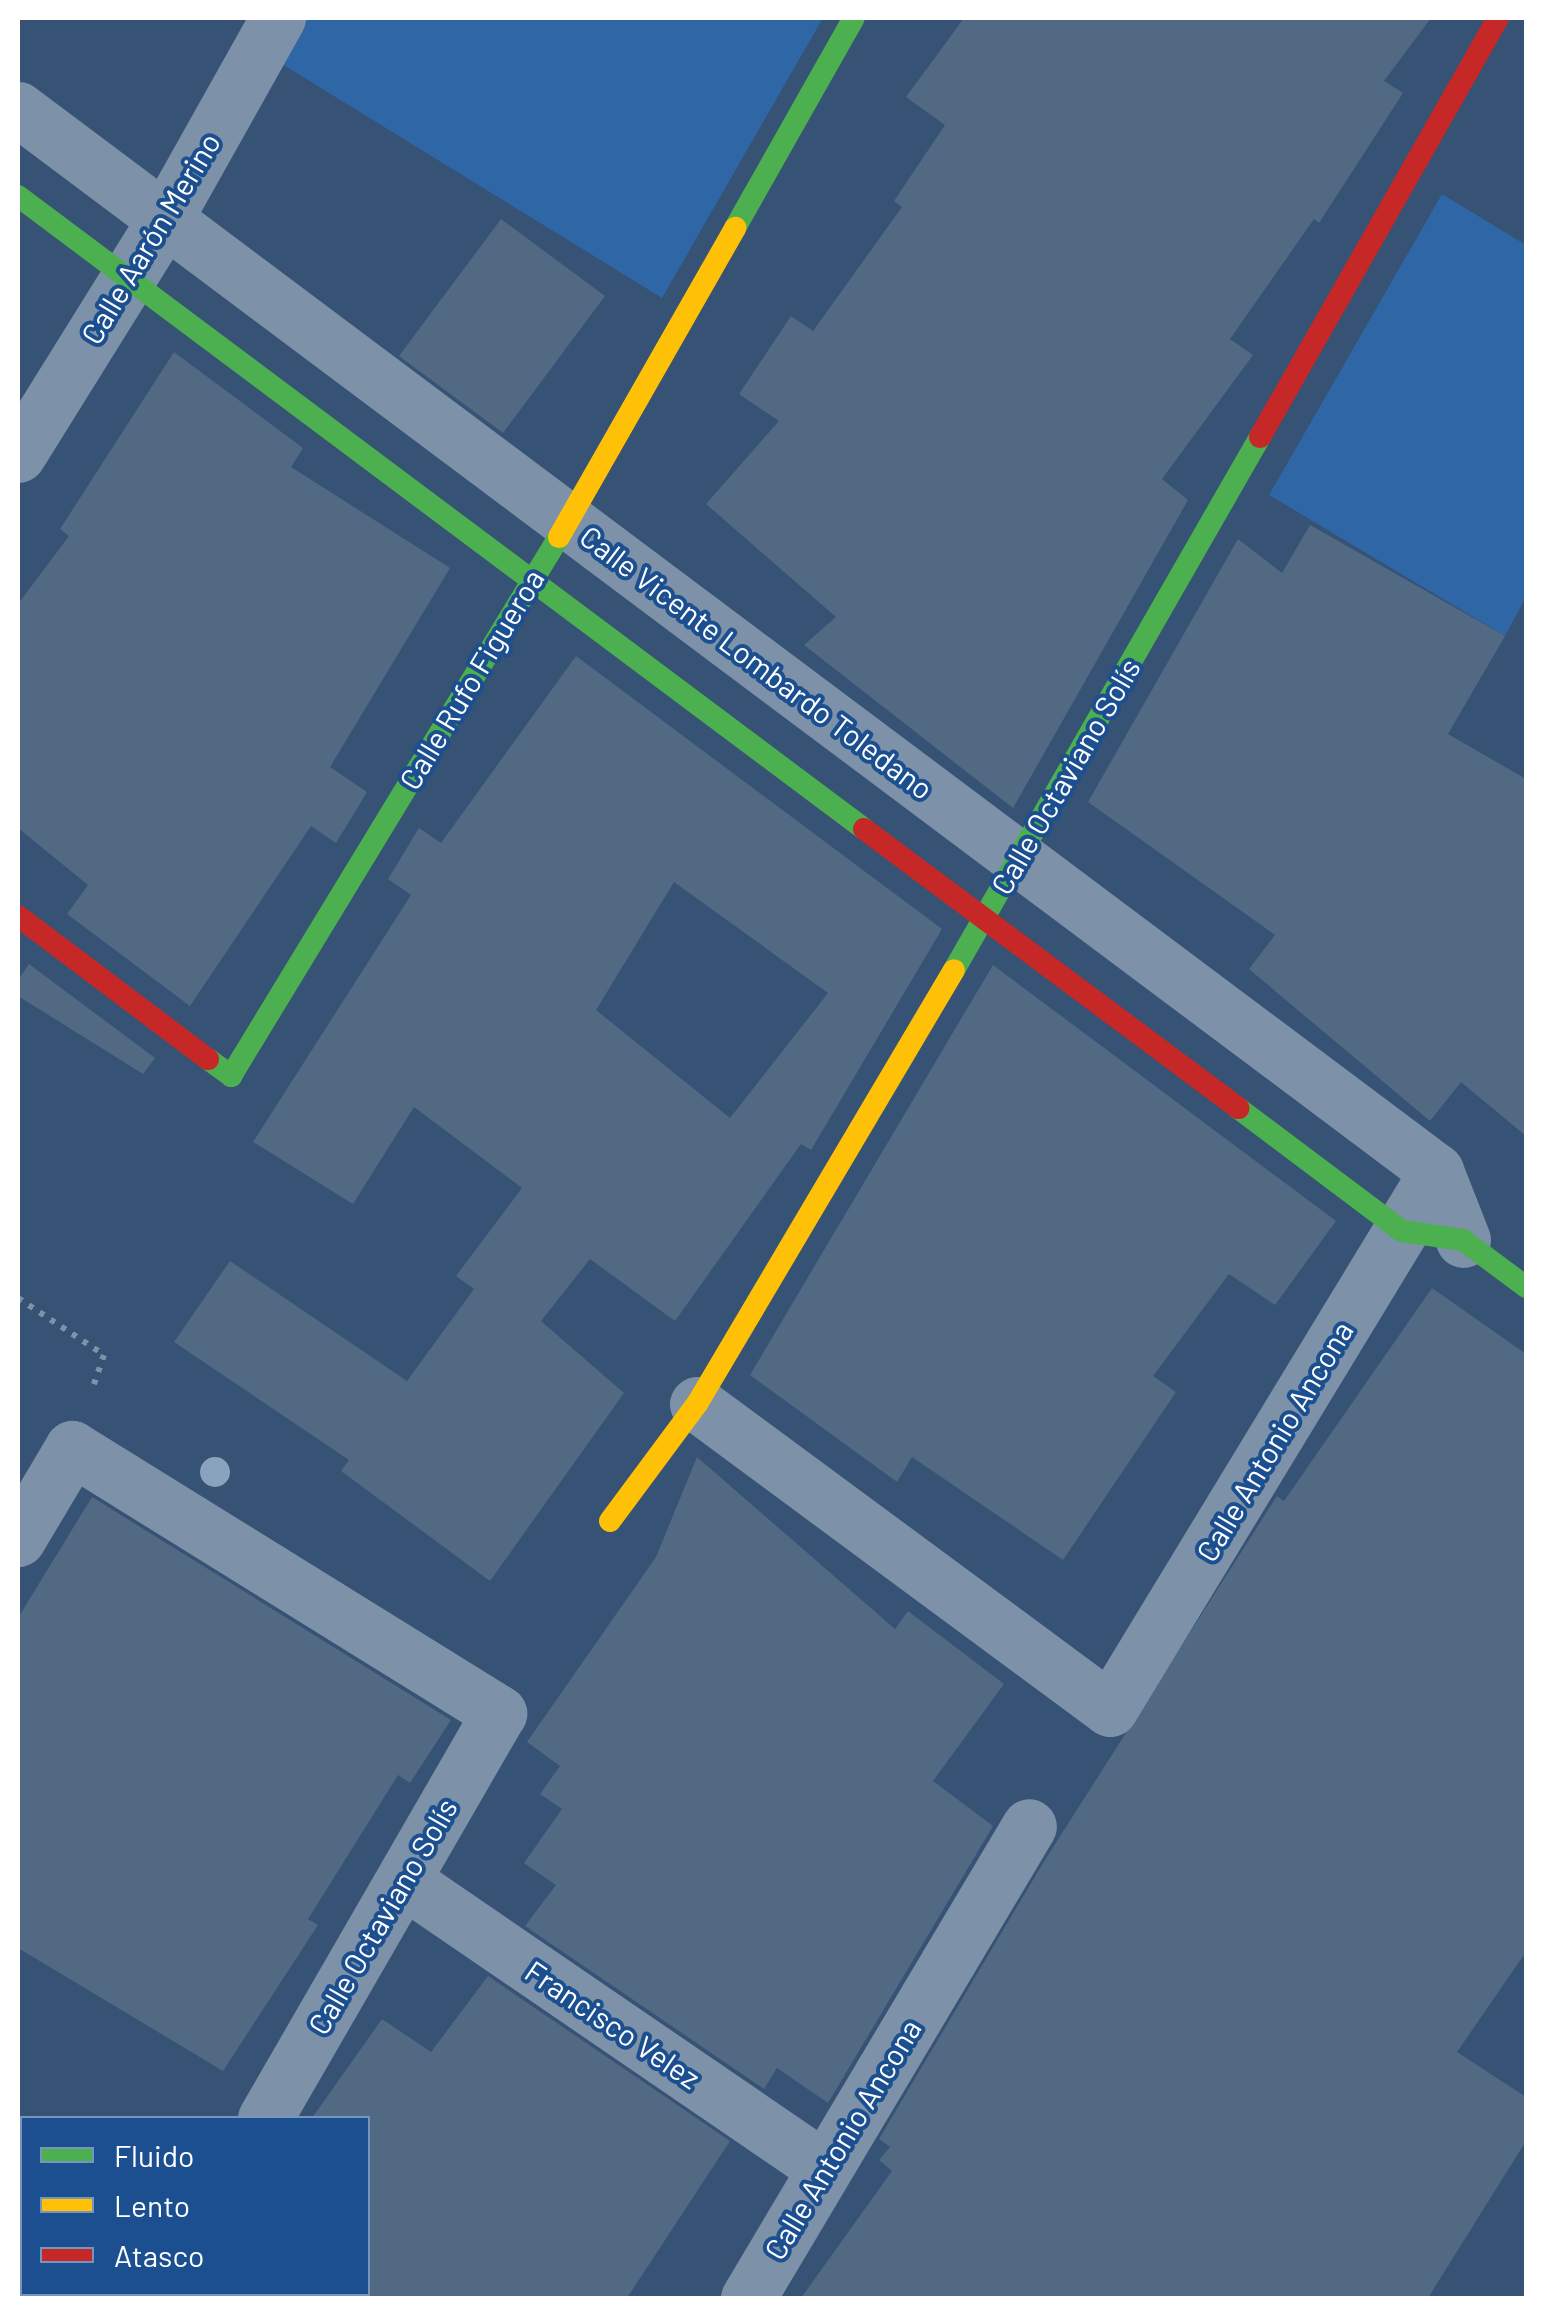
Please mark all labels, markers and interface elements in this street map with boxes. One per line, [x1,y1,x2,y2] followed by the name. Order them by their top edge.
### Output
[73,126,227,350] street label: Calle Aarón Merino
[574,518,940,806] street label: Calle Vicente Lombardo Toledano
[391,562,551,796] street label: Calle Rufo Figueroa
[983,652,1147,900] street label: Calle Octaviano Solís
[1188,1314,1360,1568] street label: Calle Antonio Ancona
[300,1792,464,2040] street label: Calle Octaviano Solís
[519,1952,707,2096] street label: Francisco Velez
[756,2012,928,2266] street label: Calle Antonio Ancona
[20,2116,370,2296] legend
[114,2137,194,2173] text: Fluido
[114,2187,190,2223] text: Lento
[114,2237,204,2273] text: Atasco

